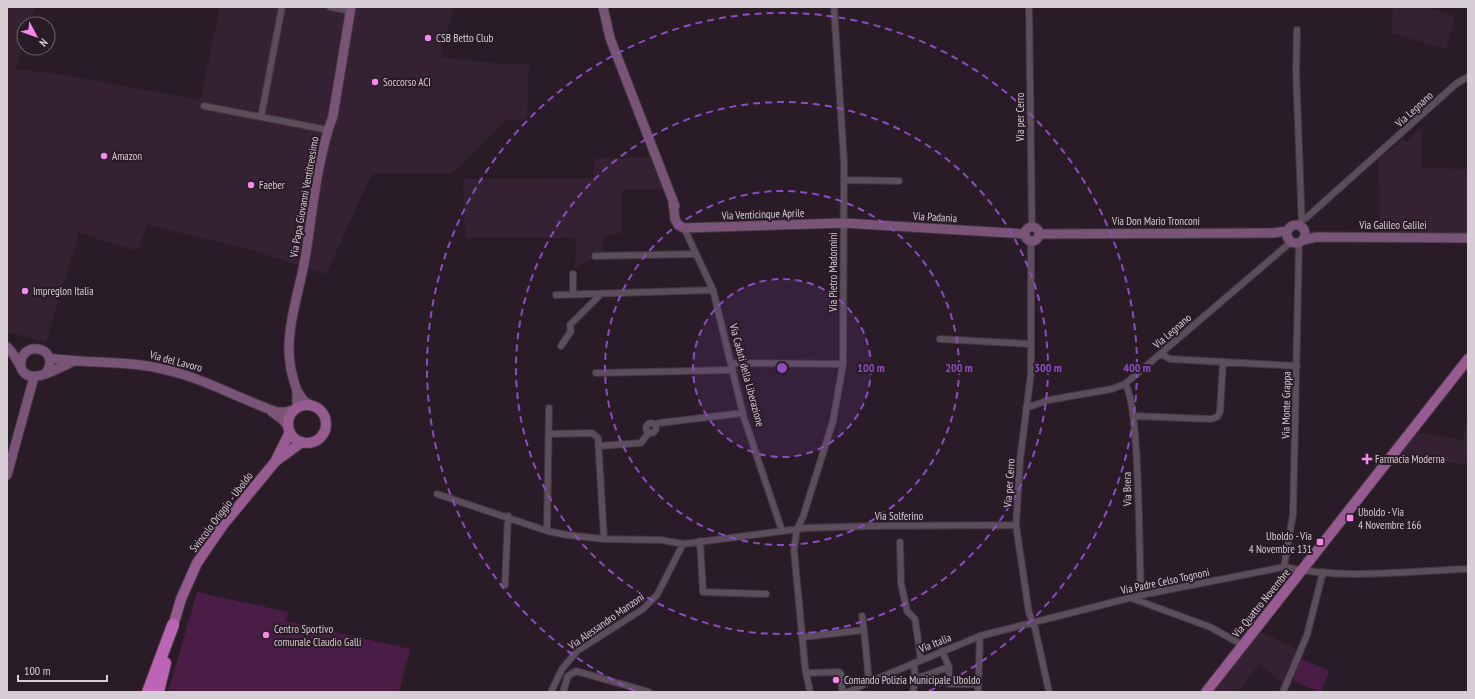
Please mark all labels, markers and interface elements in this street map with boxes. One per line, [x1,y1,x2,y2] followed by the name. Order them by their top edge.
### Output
[16,16,56,56] north arrow
[436,31,493,45] place label: CSB Betto Club
[423,33,433,43] marker: CSB Betto Club
[36,36,51,49] text: N
[383,75,431,89] place label: Soccorso ACI
[370,77,380,87] marker: Soccorso ACI
[1392,88,1436,131] street label: Via Legnano
[1013,92,1027,142] street label: Via per Cerro
[286,135,322,259] street label: Via Papa Giovanni Ventitreesimo
[112,149,142,163] place label: Amazon
[99,151,109,161] marker: Amazon
[259,178,285,192] place label: Faeber
[246,180,256,190] marker: Faeber
[720,206,805,222] street label: Via Venticinque Aprile
[912,209,957,225] street label: Via Padania
[1111,214,1200,228] street label: Via Don Mario Tronconi
[1358,218,1427,232] street label: Via Galileo Galilei
[826,232,840,313] street label: Via Pietro Madonnini
[33,284,94,298] place label: Impreglon Italia
[20,286,30,296] marker: Impreglon Italia
[1149,310,1194,352] street label: Via Legnano
[726,321,768,428] street label: Via Caduti della Liberazione
[147,347,204,375] street label: Via del Lavoro
[857,360,885,375] text: 100 m
[945,360,973,375] text: 200 m
[1034,360,1062,375] text: 300 m
[1123,360,1151,375] text: 400 m
[775,361,789,375] centre of rings
[1278,371,1294,440] street label: Via Monte Grappa
[1375,452,1445,466] place label: Farmacia Moderna
[1362,454,1372,464] marker: Farmacia Moderna
[1000,458,1018,509] street label: Via per Cerro
[186,469,256,555] street label: Svincolo Origgio - Uboldo
[1120,472,1134,507] street label: Via Brera
[1358,505,1421,532] place label: Uboldo - Via 4 Novembre 166
[874,509,923,523] street label: Via Solferino
[1345,513,1355,523] marker: Uboldo - Via 4 Novembre 166
[1249,529,1312,556] place label: Uboldo - Via 4 Novembre 131
[1315,537,1325,547] marker: Uboldo - Via 4 Novembre 131
[1118,565,1211,597] street label: Via Padre Celso Tognoni
[1228,565,1293,641] street label: Via Quattro Novembre
[564,590,647,653] street label: Via Alessandro Manzoni
[274,622,361,649] place label: Centro Sportivo comunale Claudio Galli
[261,630,271,640] marker: Centro Sportivo comunale Claudio Galli
[916,630,953,656] street label: Via Italia
[18,657,107,683] scale bar
[24,663,51,678] text: 100 m
[844,673,981,687] place label: Comando Polizia Municipale Uboldo
[831,675,841,685] marker: Comando Polizia Municipale Uboldo

